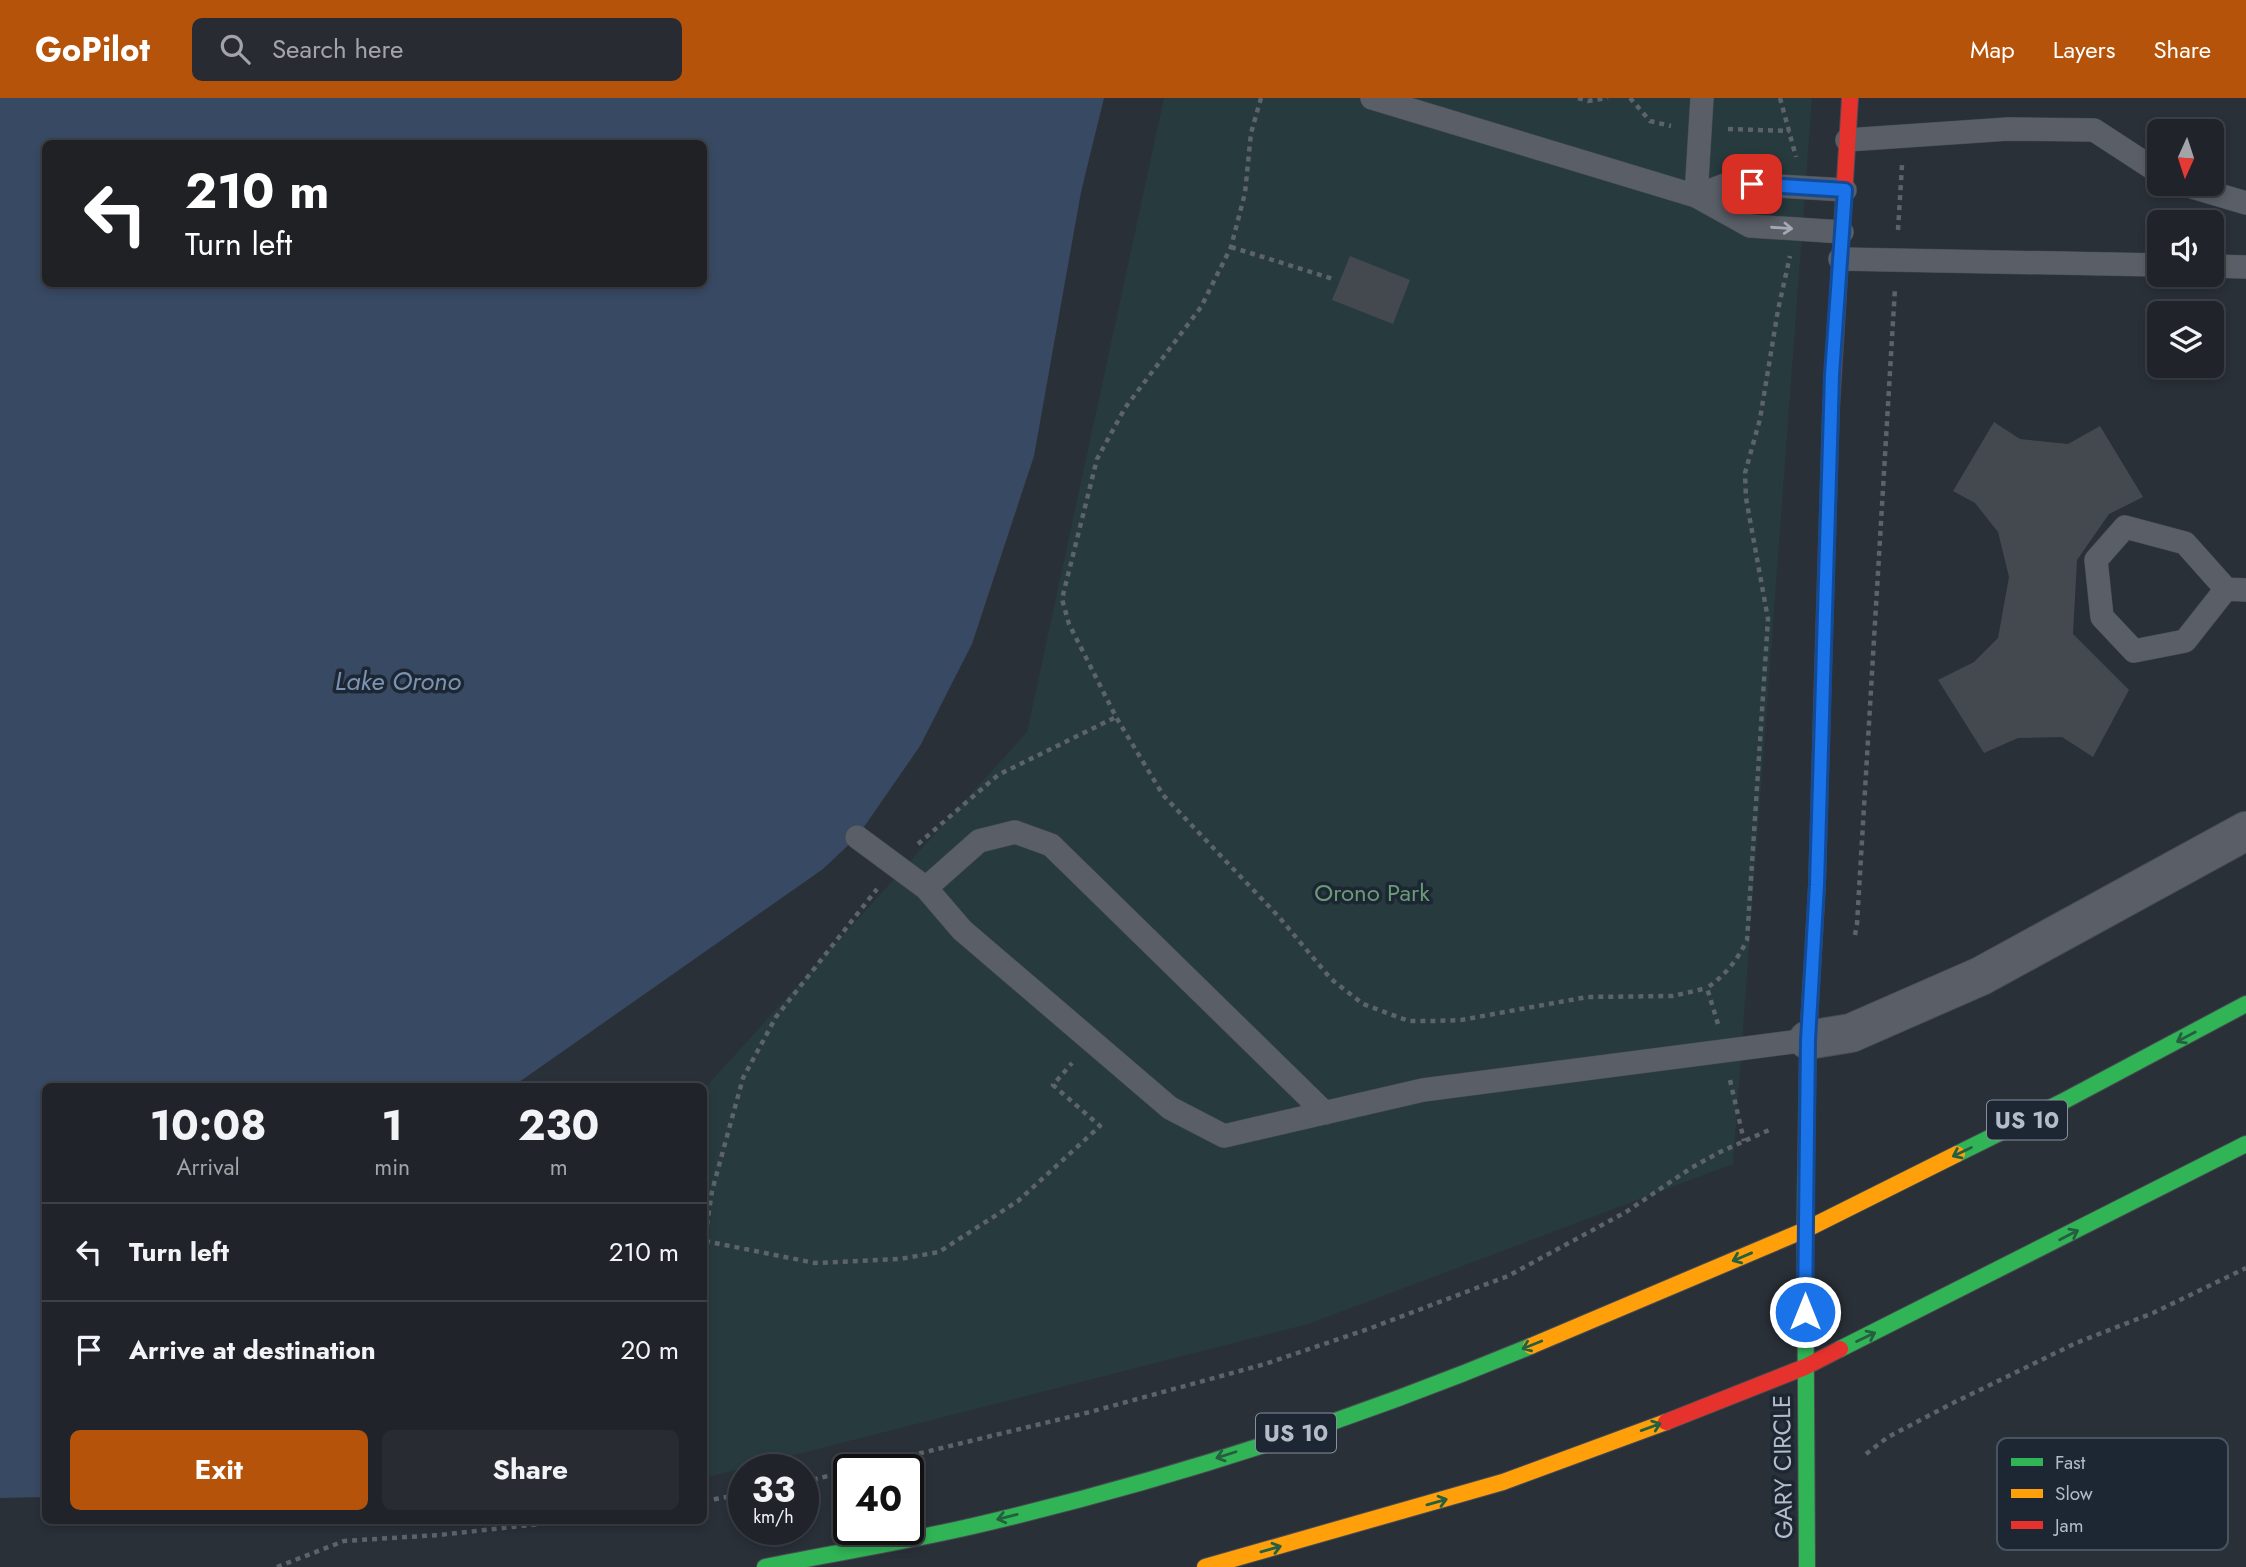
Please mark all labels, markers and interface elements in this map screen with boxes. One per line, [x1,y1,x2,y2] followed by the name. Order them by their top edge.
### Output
[192,18,682,81] search box
[35,26,150,73] text: GoPilot
[216,30,254,68] icon: search
[272,30,403,68] text: Search here
[1970,32,2015,67] text: Map
[2053,32,2115,67] text: Layers
[2153,32,2211,67] text: Share
[2147,119,2224,196] north arrow
[2147,119,2224,378] map controls
[1722,154,1782,214] pin
[185,156,329,226] text: 210 m
[1733,165,1771,203] icon: arrive
[70,168,161,259] icon: left
[2147,210,2224,287] button: sound
[185,221,292,267] text: Turn left
[1770,222,1792,235] one-way arrow
[2147,301,2224,378] button: layers
[335,662,461,700] water label: Lake Orono
[1314,875,1430,910] park label: Orono Park
[2176,1030,2197,1044] one-way arrow
[150,1095,267,1156] text: 10:08
[382,1095,403,1156] text: 1
[518,1095,599,1156] text: 230
[1987,1100,2067,1140] road number: US 10
[1952,1146,1973,1160] one-way arrow
[176,1150,240,1184] text: Arrival
[374,1150,410,1184] text: min
[550,1150,568,1184] text: m
[2058,1227,2079,1241] one-way arrow
[70,1233,108,1271] icon: left
[129,1233,229,1271] text: Turn left
[609,1233,679,1271] text: 210 m
[1732,1252,1753,1265] one-way arrow
[1768,1275,1842,1349] position arrow
[1855,1329,1876,1343] one-way arrow
[70,1331,108,1369] icon: arrive
[129,1331,376,1369] text: Arrive at destination
[621,1331,679,1369] text: 20 m
[1522,1340,1544,1353] one-way arrow
[1764,1395,1801,1539] street label: GARY CIRCLE
[1256,1414,1336,1452] road number: US 10
[1640,1420,1662,1432] one-way arrow
[70,1430,368,1510] button: Exit
[382,1430,679,1510] button: Share
[1997,1438,2228,1550] legend
[2055,1449,2086,1476] text: Fast
[1216,1450,1238,1463] one-way arrow
[833,1454,924,1545] speed limit sign: 40
[752,1465,795,1515] text: 33
[2055,1480,2093,1507] text: Slow
[1425,1494,1447,1507] one-way arrow
[753,1504,794,1530] text: km/h
[996,1511,1019,1524] one-way arrow
[2052,1512,2084,1539] text: Jam
[1260,1542,1282,1555] one-way arrow

